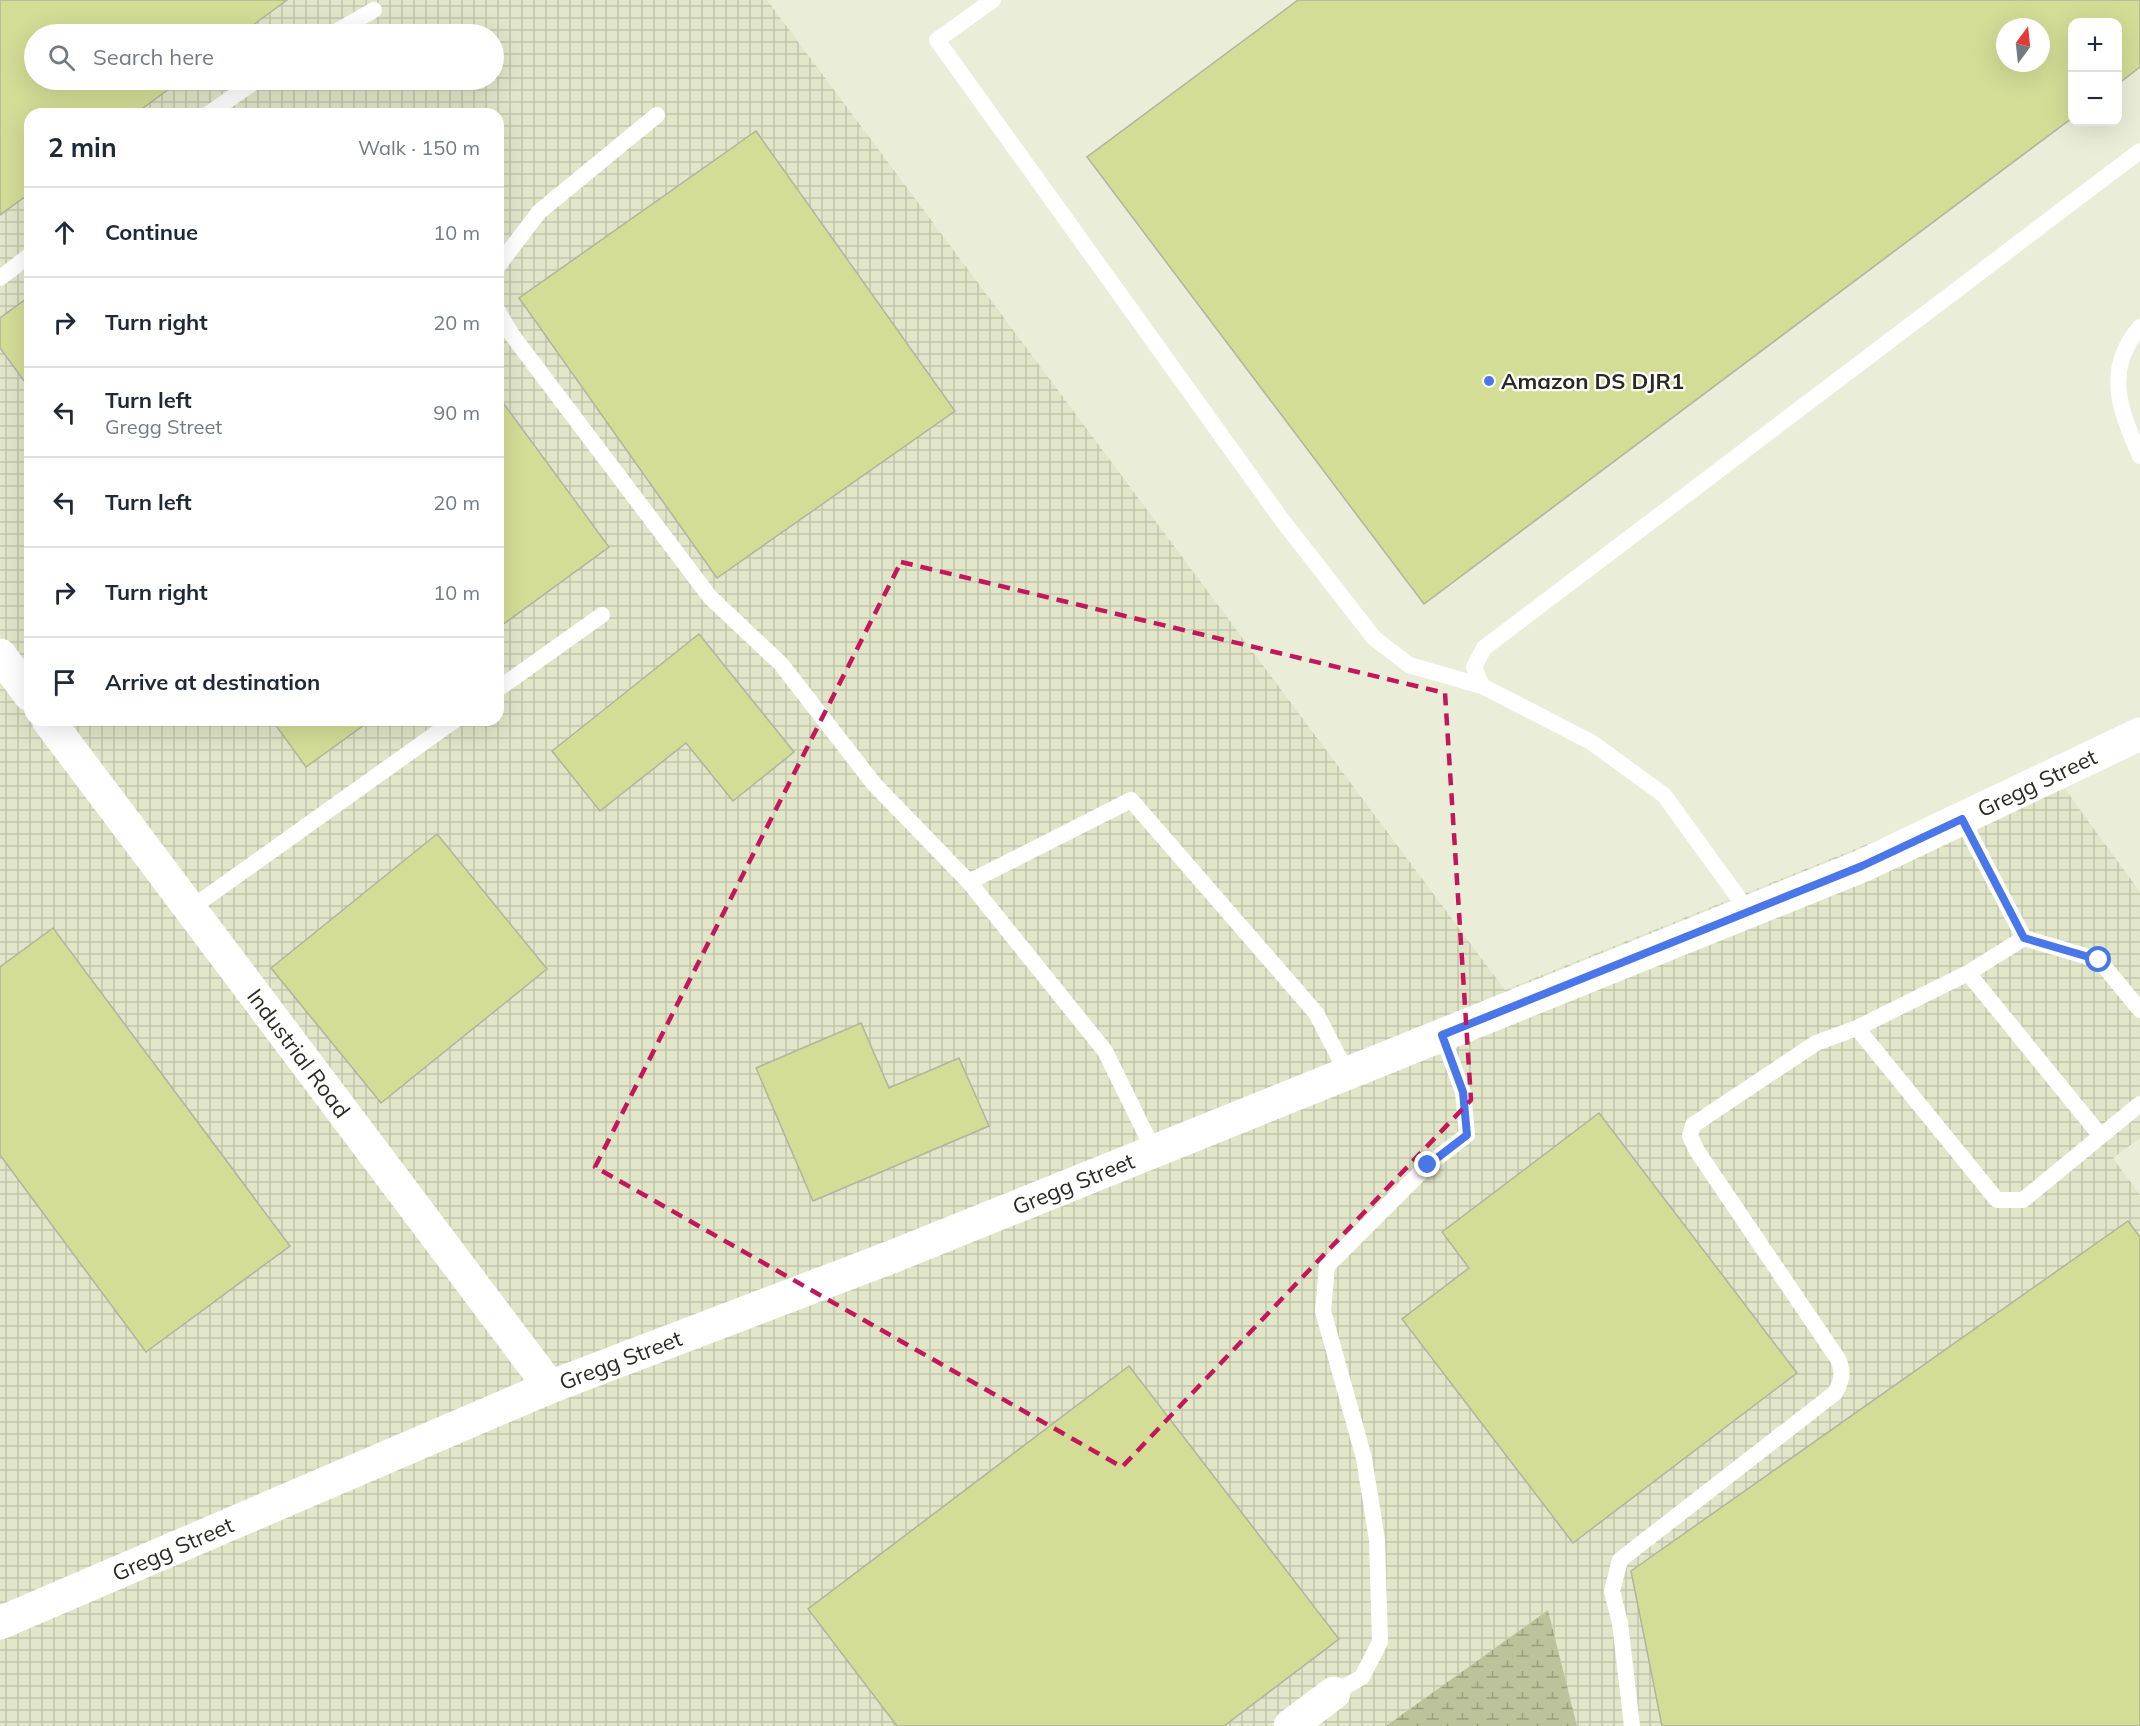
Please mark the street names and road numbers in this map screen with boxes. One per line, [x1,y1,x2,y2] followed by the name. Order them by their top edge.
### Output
[1973,742,2102,823] street label: Gregg Street
[241,983,356,1123] street label: Industrial Road
[1008,1147,1139,1221] street label: Gregg Street
[555,1324,686,1396] street label: Gregg Street
[108,1510,238,1587] street label: Gregg Street

